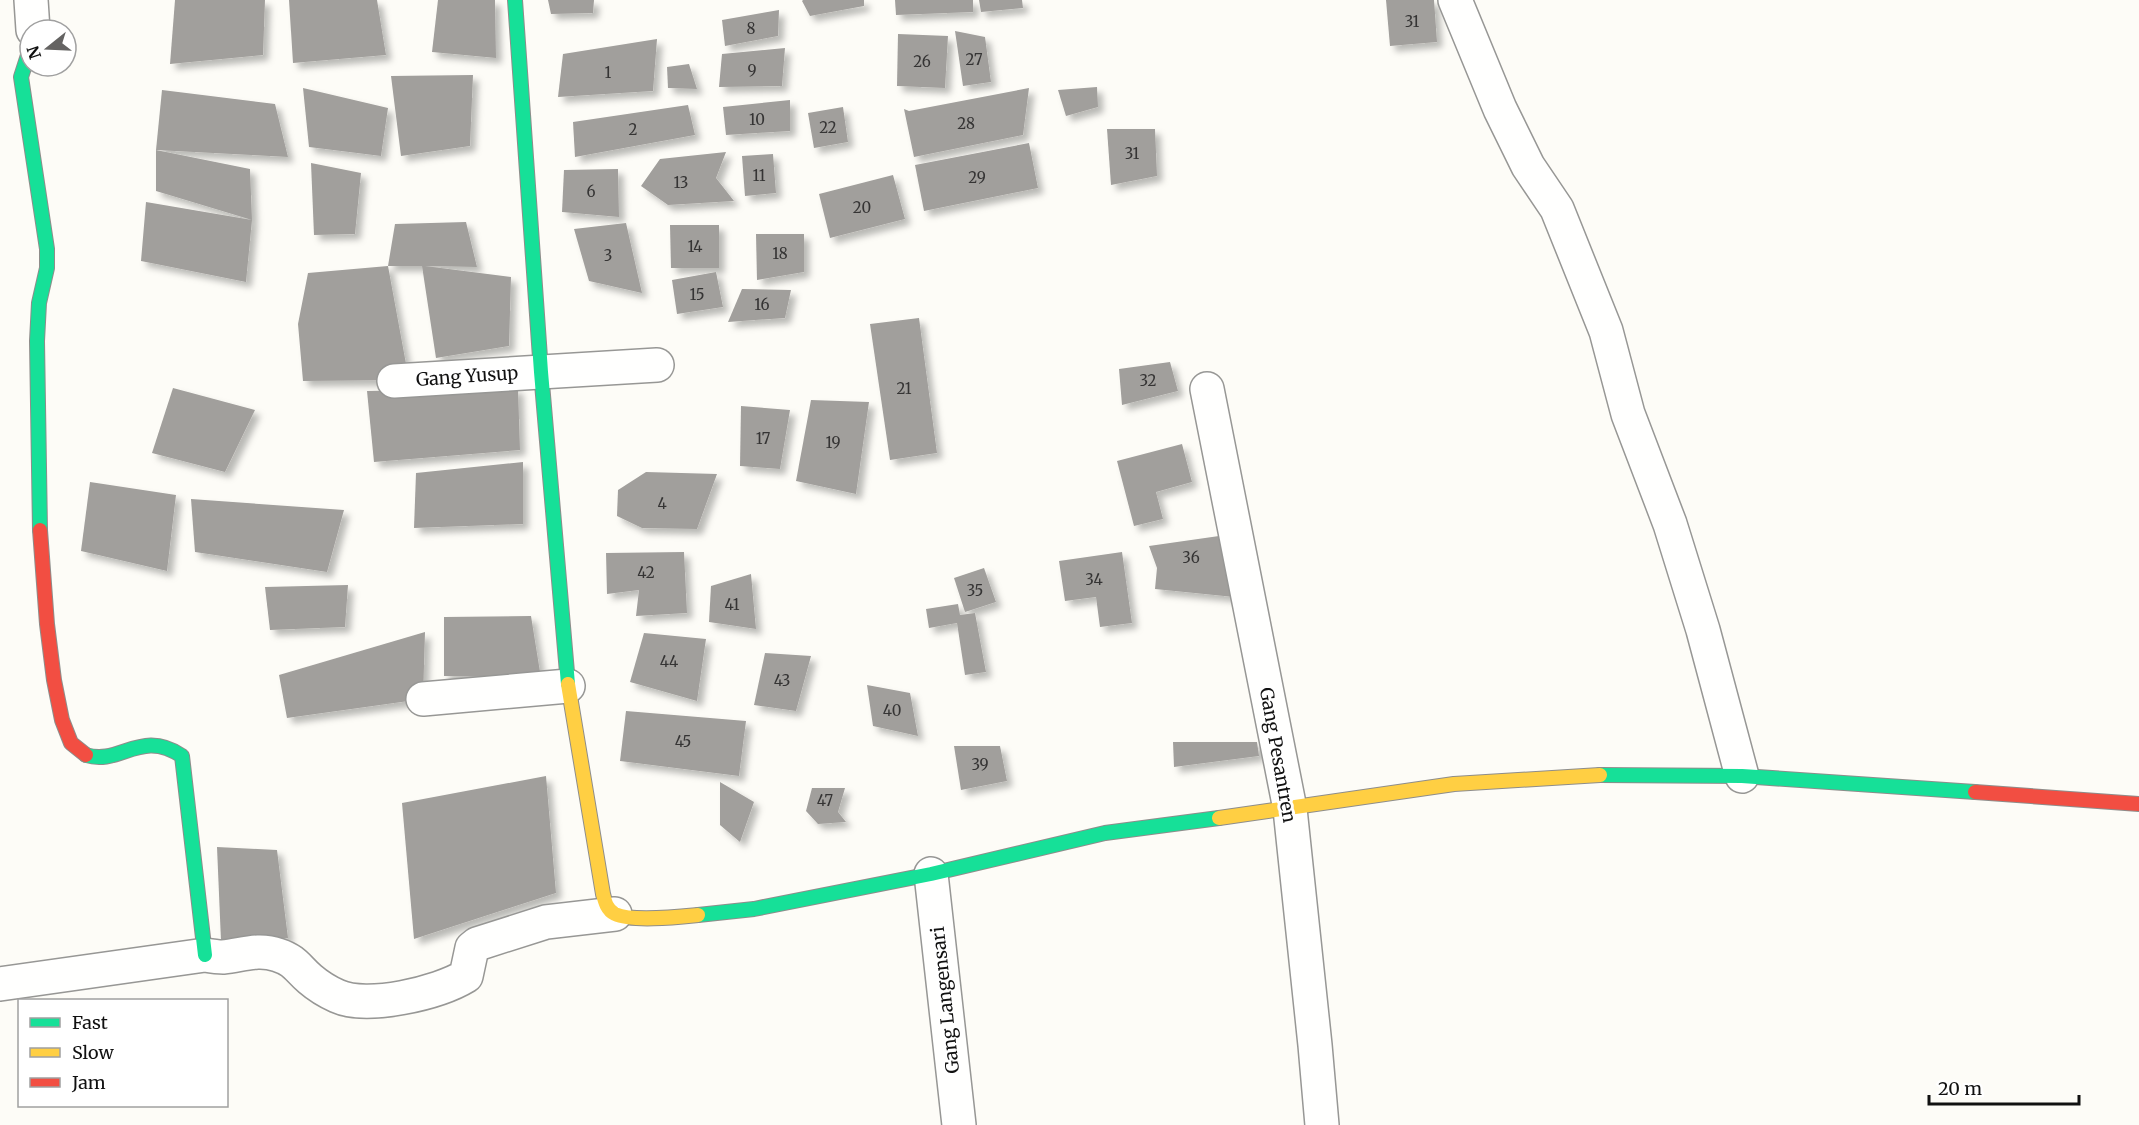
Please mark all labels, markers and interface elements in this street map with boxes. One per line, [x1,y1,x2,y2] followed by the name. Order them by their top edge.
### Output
[1405,12,1420,31] house number: 31
[18,18,78,78] north arrow
[747,19,756,38] house number: 8
[22,43,45,62] text: N
[966,50,983,69] house number: 27
[913,52,931,71] house number: 26
[747,61,757,80] house number: 9
[605,63,612,82] house number: 1
[749,110,765,129] house number: 10
[957,114,975,133] house number: 28
[819,118,837,137] house number: 22
[629,120,638,139] house number: 2
[1125,144,1140,163] house number: 31
[752,166,766,185] house number: 11
[968,168,986,187] house number: 29
[674,173,688,192] house number: 13
[586,182,596,201] house number: 6
[853,198,871,217] house number: 20
[687,237,703,256] house number: 14
[772,244,788,263] house number: 18
[604,246,612,265] house number: 3
[689,285,705,304] house number: 15
[754,295,770,314] house number: 16
[415,361,519,391] street label: Gang Yusup
[1139,371,1157,390] house number: 32
[896,379,912,398] house number: 21
[756,429,771,448] house number: 17
[825,433,841,452] house number: 19
[657,494,667,513] house number: 4
[1182,548,1200,567] house number: 36
[637,563,655,582] house number: 42
[1085,570,1103,589] house number: 34
[967,581,983,600] house number: 35
[725,595,740,614] house number: 41
[660,652,678,671] house number: 44
[774,671,790,690] house number: 43
[1255,686,1301,824] street label: Gang Pesantren
[883,701,901,720] house number: 40
[675,732,691,751] house number: 45
[971,755,989,774] house number: 39
[817,791,834,810] house number: 47
[926,925,964,1075] street label: Gang Langensari
[18,999,228,1107] legend
[72,1011,108,1034] text: Fast
[72,1041,115,1064] text: Slow
[1929,1068,2079,1106] scale bar
[71,1071,106,1094] text: Jam
[1938,1077,1982,1100] text: 20 m

